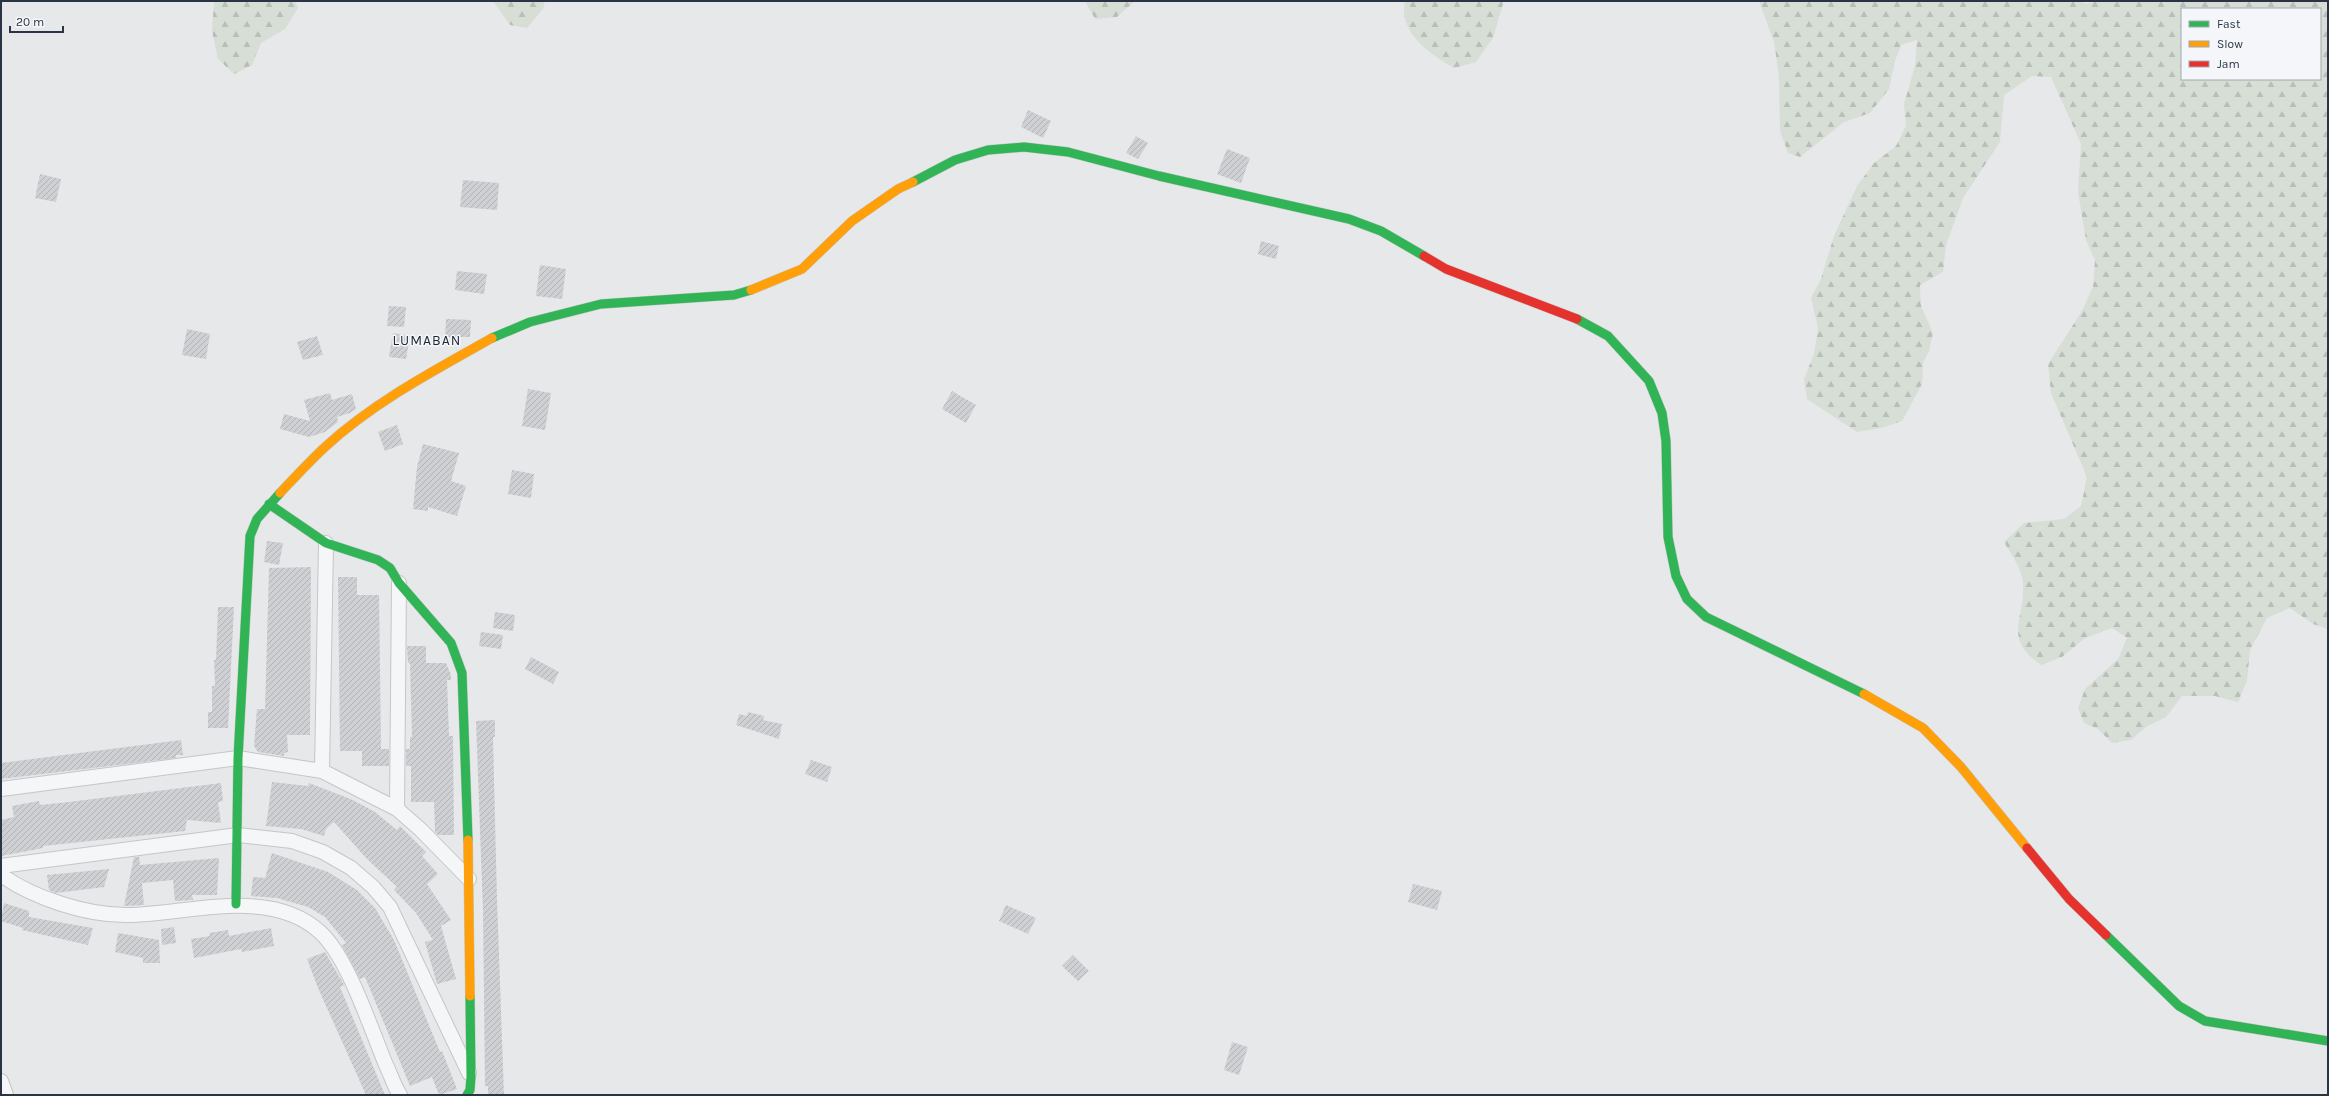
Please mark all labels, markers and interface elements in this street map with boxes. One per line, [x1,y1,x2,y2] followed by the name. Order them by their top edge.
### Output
[10,8,63,34] scale bar
[2181,8,2321,80] legend
[16,15,44,29] text: 20 m
[2217,17,2241,31] text: Fast
[2217,37,2243,51] text: Slow
[2217,57,2240,71] text: Jam
[393,332,461,349] district label: LUMABAN

